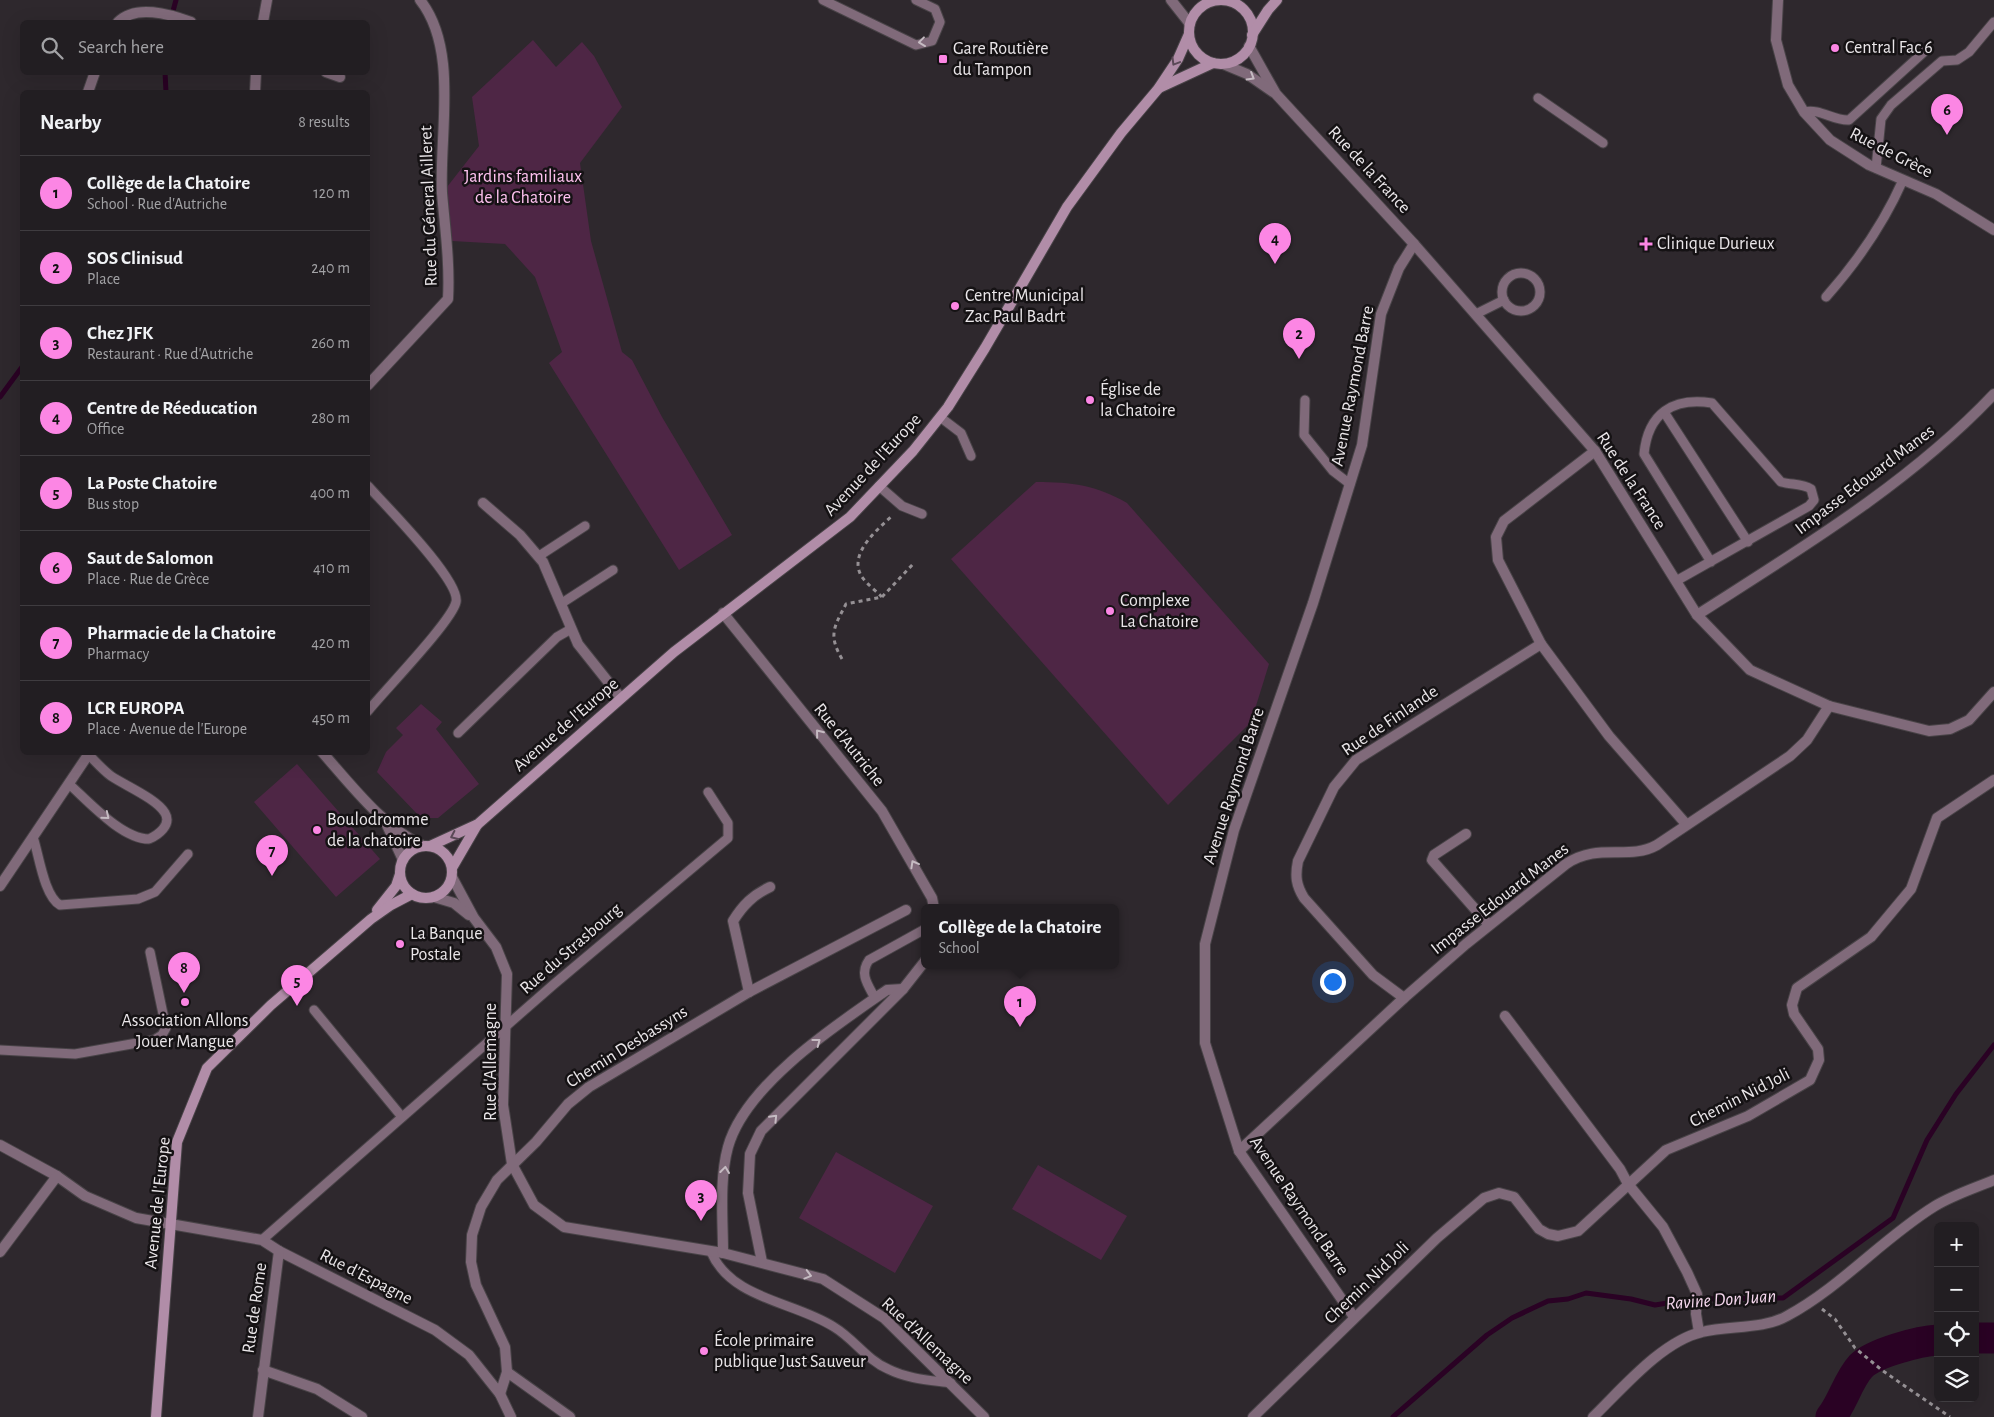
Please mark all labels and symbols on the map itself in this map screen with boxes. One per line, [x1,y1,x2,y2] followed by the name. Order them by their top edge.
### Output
[917,36,925,47] one-way arrow
[1845,39,1933,57] place label: Central Fac 6
[953,40,1049,79] place label: Gare Routière du Tampon
[1829,42,1841,54] marker: Central Fac 6
[937,53,949,65] marker: Gare Routière du Tampon
[1171,57,1181,66] one-way arrow
[1245,70,1254,80] one-way arrow
[1931,94,1963,135] pin: 6
[1324,123,1414,217] street label: Rue de la France
[1847,124,1935,182] street label: Rue de Grèce
[417,125,441,287] street label: Rue du Géneral Ailleret
[464,168,582,207] park label: Jardins familiaux de la Chatoire
[1259,223,1291,264] pin: 4
[1657,235,1775,253] place label: Clinique Durieux
[1639,237,1653,251] marker: Clinique Durieux
[965,287,1084,326] place label: Centre Municipal Zac Paul Badrt
[949,300,961,312] marker: Centre Municipal Zac Paul Badrt
[1329,304,1377,468] street label: Avenue Raymond Barre
[1283,318,1315,359] pin: 2
[1100,378,1176,420] place label: Église de la Chatoire
[1084,394,1096,406] marker: Église de la Chatoire
[821,410,925,520] street label: Avenue de l'Europe
[1792,422,1938,538] street label: Impasse Edouard Manes
[1593,429,1669,533] street label: Rue de la France
[1120,592,1199,631] place label: Complexe La Chatoire
[1104,605,1116,617] marker: Complexe La Chatoire
[510,675,622,775] street label: Avenue de l'Europe
[1339,682,1441,760] street label: Rue de Finlande
[810,700,888,790] street label: Rue d'Autriche
[1200,706,1268,866] street label: Avenue Raymond Barre
[816,730,824,739] one-way arrow
[100,811,109,819] one-way arrow
[327,811,428,850] place label: Boulodromme de la chatoire
[311,824,323,836] marker: Boulodromme de la chatoire
[450,829,459,840] one-way arrow
[256,835,288,876] pin: 7
[1428,840,1572,958] street label: Impasse Edouard Manes
[910,861,920,870] one-way arrow
[517,900,625,998] street label: Rue du Strasbourg
[410,925,483,964] place label: La Banque Postale
[394,938,406,950] marker: La Banque Postale
[168,952,200,993] pin: 8
[281,965,313,1006] pin: 5
[1320,969,1346,995] your location
[1004,986,1036,1027] pin: 1
[179,996,191,1008] marker: Association Allons Jouer Mangue
[482,1003,500,1121] street label: Rue d'Allemagne
[563,1003,691,1091] street label: Chemin Desbassyns
[121,1012,249,1051] place label: Association Allons Jouer Mangue
[811,1040,820,1048] one-way arrow
[1687,1065,1793,1131] street label: Chemin Nid Joli
[768,1114,777,1123] one-way arrow
[1246,1133,1352,1279] street label: Avenue Raymond Barre
[142,1136,174,1270] street label: Avenue de l'Europe
[719,1165,730,1173] one-way arrow
[685,1180,717,1221] pin: 3
[1321,1238,1413,1328] street label: Chemin Nid Joli
[317,1246,415,1308] street label: Rue d'Espagne
[240,1262,270,1354] street label: Rue de Rome
[804,1269,813,1280] one-way arrow
[1665,1287,1777,1313] water label: Ravine Don Juan
[878,1294,976,1388] street label: Rue d'Allemagne
[714,1329,866,1371] place label: École primaire publique Just Sauveur
[698,1345,710,1357] marker: École primaire publique Just Sauveur

